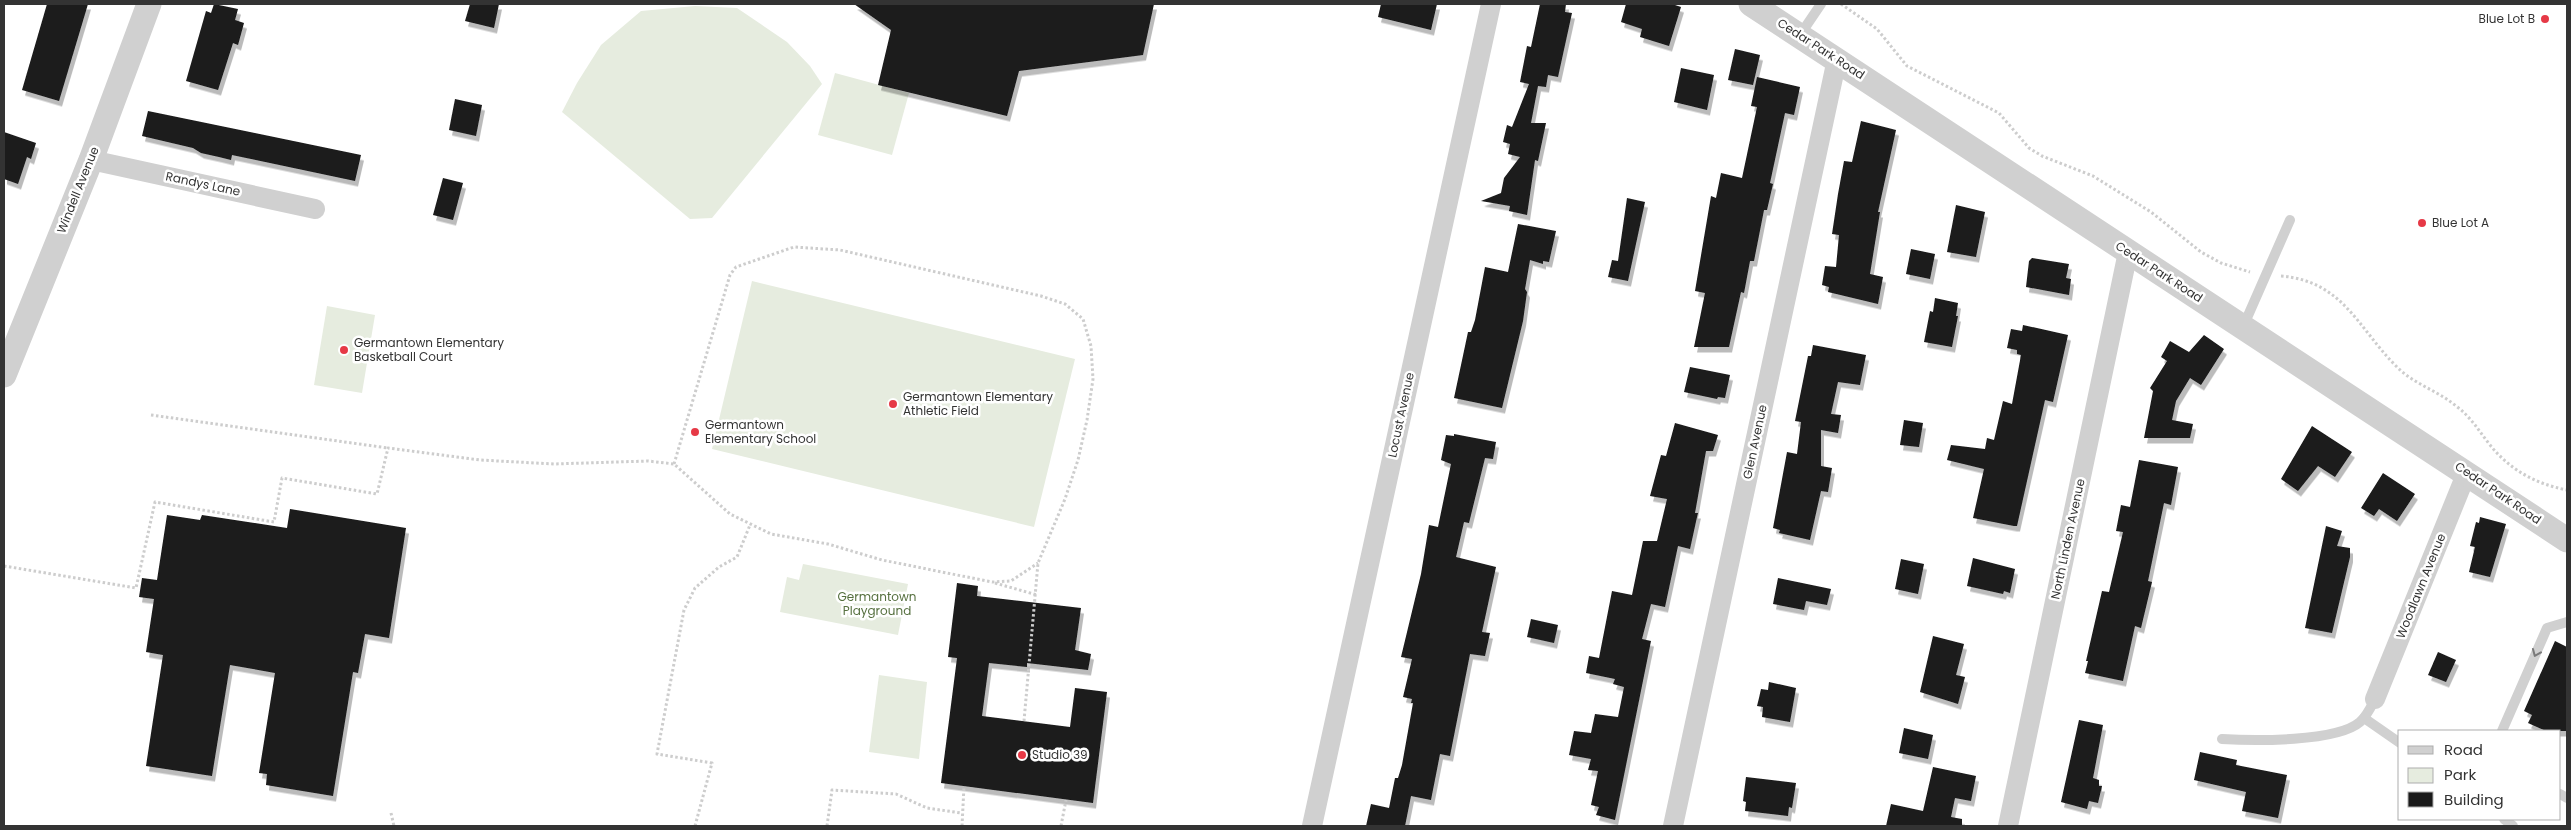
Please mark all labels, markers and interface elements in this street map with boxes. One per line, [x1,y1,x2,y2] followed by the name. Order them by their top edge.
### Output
[2479,10,2535,27] place label: Blue Lot B
[2539,13,2551,25] marker: Blue Lot B
[1774,14,1868,83] street label: Cedar Park Road
[52,144,103,236] street label: Windell Avenue
[164,167,242,200] street label: Randys Lane
[2432,214,2489,231] place label: Blue Lot A
[2416,217,2428,229] marker: Blue Lot A
[2112,237,2206,306] street label: Cedar Park Road
[354,334,504,365] place label: Germantown Elementary Basketball Court
[338,344,350,356] marker: Germantown Elementary Basketball Court
[1383,371,1418,459] street label: Locust Avenue
[903,388,1053,419] place label: Germantown Elementary Athletic Field
[887,398,899,410] marker: Germantown Elementary Athletic Field
[1738,403,1771,481] street label: Glen Avenue
[705,416,816,447] place label: Germantown Elementary School
[689,426,701,438] marker: Germantown Elementary School
[2452,457,2545,528] street label: Cedar Park Road
[2046,477,2089,601] street label: North Linden Avenue
[2392,531,2449,641] street label: Woodlawn Avenue
[838,588,916,619] park label: Germantown Playground
[2531,648,2542,657] one-way arrow
[2398,730,2561,820] legend
[2444,739,2483,760] text: Road
[1032,746,1088,763] place label: Studio 39
[1016,749,1028,761] marker: Studio 39
[2444,764,2476,785] text: Park
[2444,789,2504,810] text: Building

